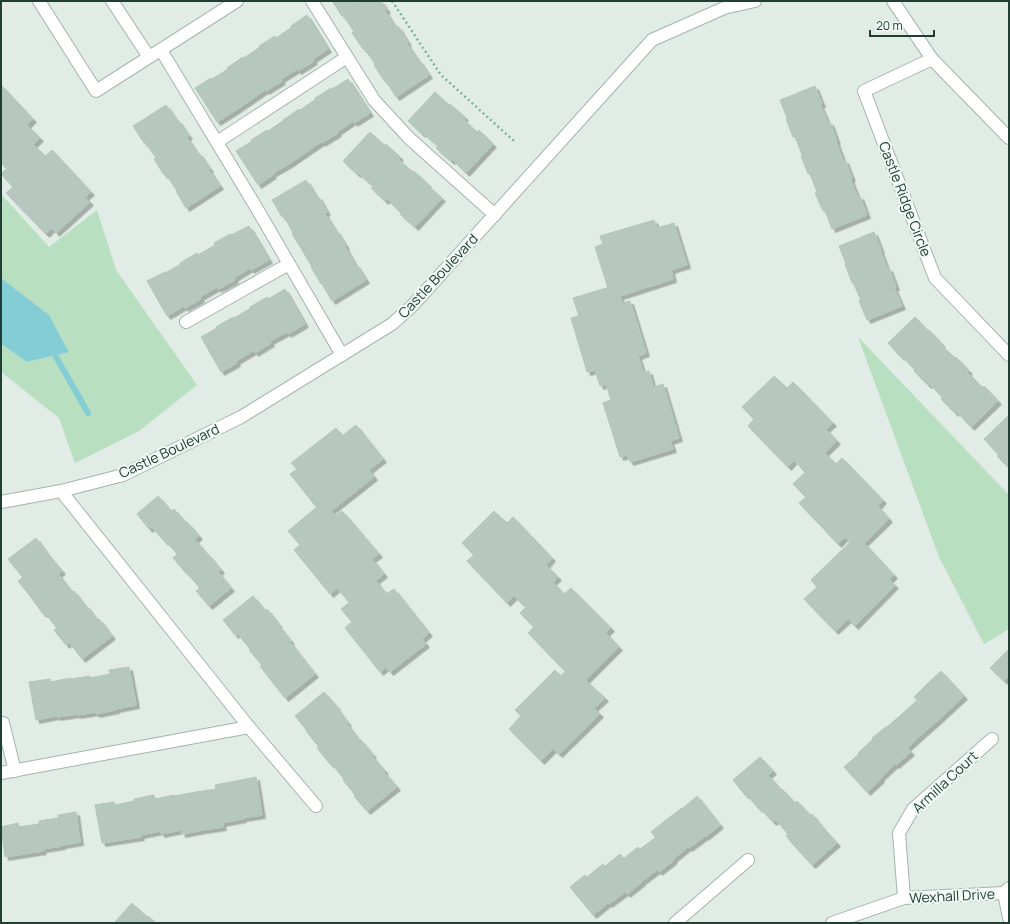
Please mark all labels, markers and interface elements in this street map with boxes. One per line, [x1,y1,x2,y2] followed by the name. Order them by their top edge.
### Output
[870,12,934,38] scale bar
[876,17,903,34] text: 20 m
[875,139,936,259] street label: Castle Ridge Circle
[394,229,482,322] street label: Castle Boulevard
[115,419,222,482] street label: Castle Boulevard
[908,746,982,817] street label: Armilla Court
[909,884,995,907] street label: Wexhall Drive

